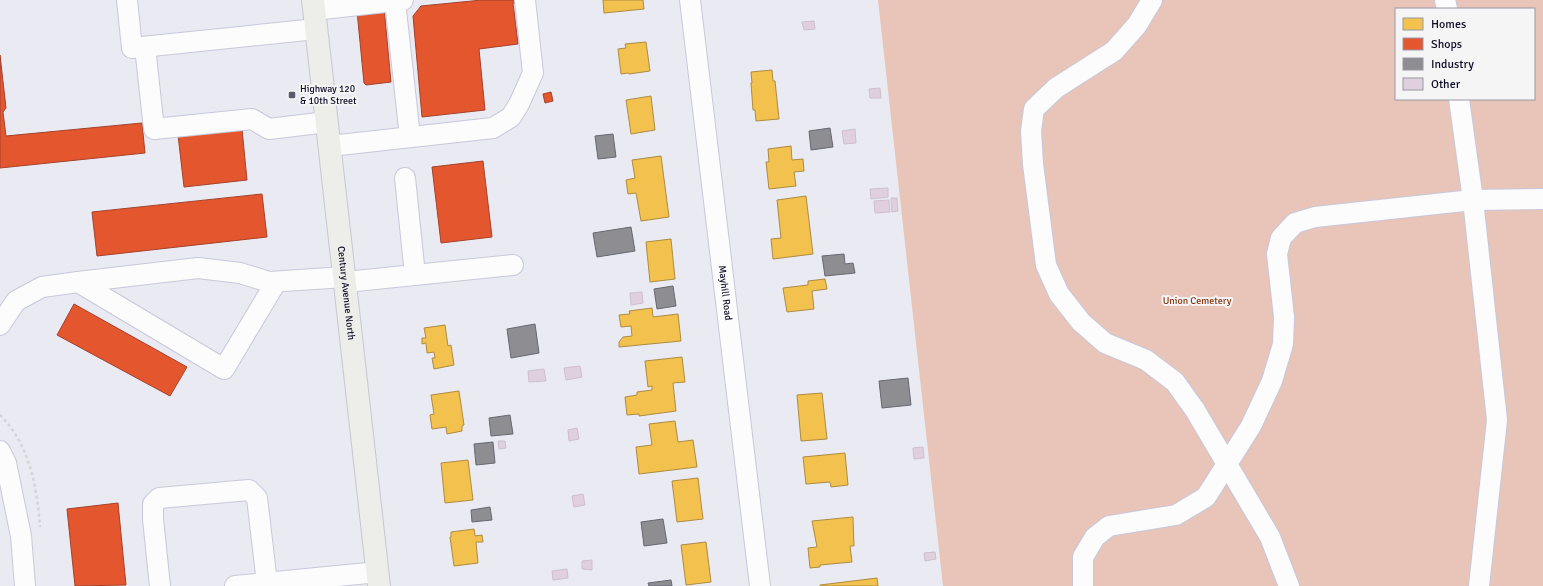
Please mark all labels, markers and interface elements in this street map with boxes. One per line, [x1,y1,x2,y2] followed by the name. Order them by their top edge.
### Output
[1395,8,1535,100] legend
[1431,17,1466,32] text: Homes
[1431,37,1462,52] text: Shops
[1431,57,1474,72] text: Industry
[1431,77,1461,92] text: Other
[300,83,357,107] place label: Highway 120 & 10th Street
[287,90,297,100] marker: Highway 120 & 10th Street
[335,245,357,341] street label: Century Avenue North
[716,265,734,321] street label: Mayhill Road
[1163,295,1232,307] park label: Union Cemetery

